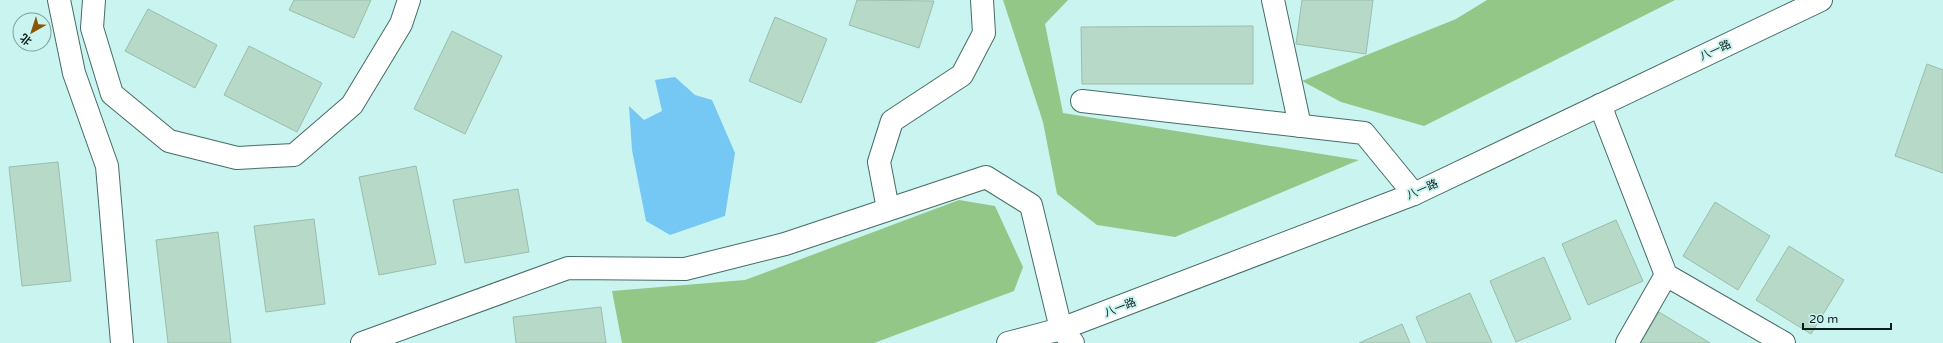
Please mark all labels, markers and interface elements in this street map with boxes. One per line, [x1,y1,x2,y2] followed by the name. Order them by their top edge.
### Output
[12,12,52,52] north arrow
[18,31,34,48] text: 北
[1698,38,1733,63] street label: 八一路
[1404,177,1440,202] street label: 八一路
[1102,295,1138,319] street label: 八一路
[1803,305,1891,331] scale bar
[1809,312,1838,326] text: 20 m

